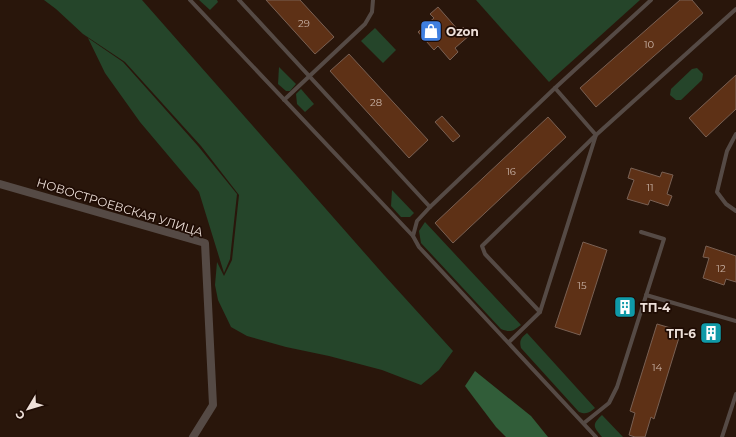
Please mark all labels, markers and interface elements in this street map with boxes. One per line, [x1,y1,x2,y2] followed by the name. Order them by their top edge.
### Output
[298,17,310,30] house number: 29
[418,18,444,44] shop icon: Ozon
[446,24,479,39] place label: Ozon
[644,38,654,51] house number: 10
[370,96,382,109] house number: 28
[506,165,516,178] house number: 16
[35,174,205,240] street label: НОВОСТРОЕВСКАЯ УЛИЦА
[646,181,654,194] house number: 11
[716,262,726,275] house number: 12
[577,279,587,292] house number: 15
[612,294,638,320] building icon: ТП-4
[640,300,671,315] place label: ТП-4
[698,320,724,346] building icon: ТП-6
[666,326,696,341] place label: ТП-6
[652,361,662,374] house number: 14
[8,389,48,429] north arrow
[12,408,28,423] text: С

